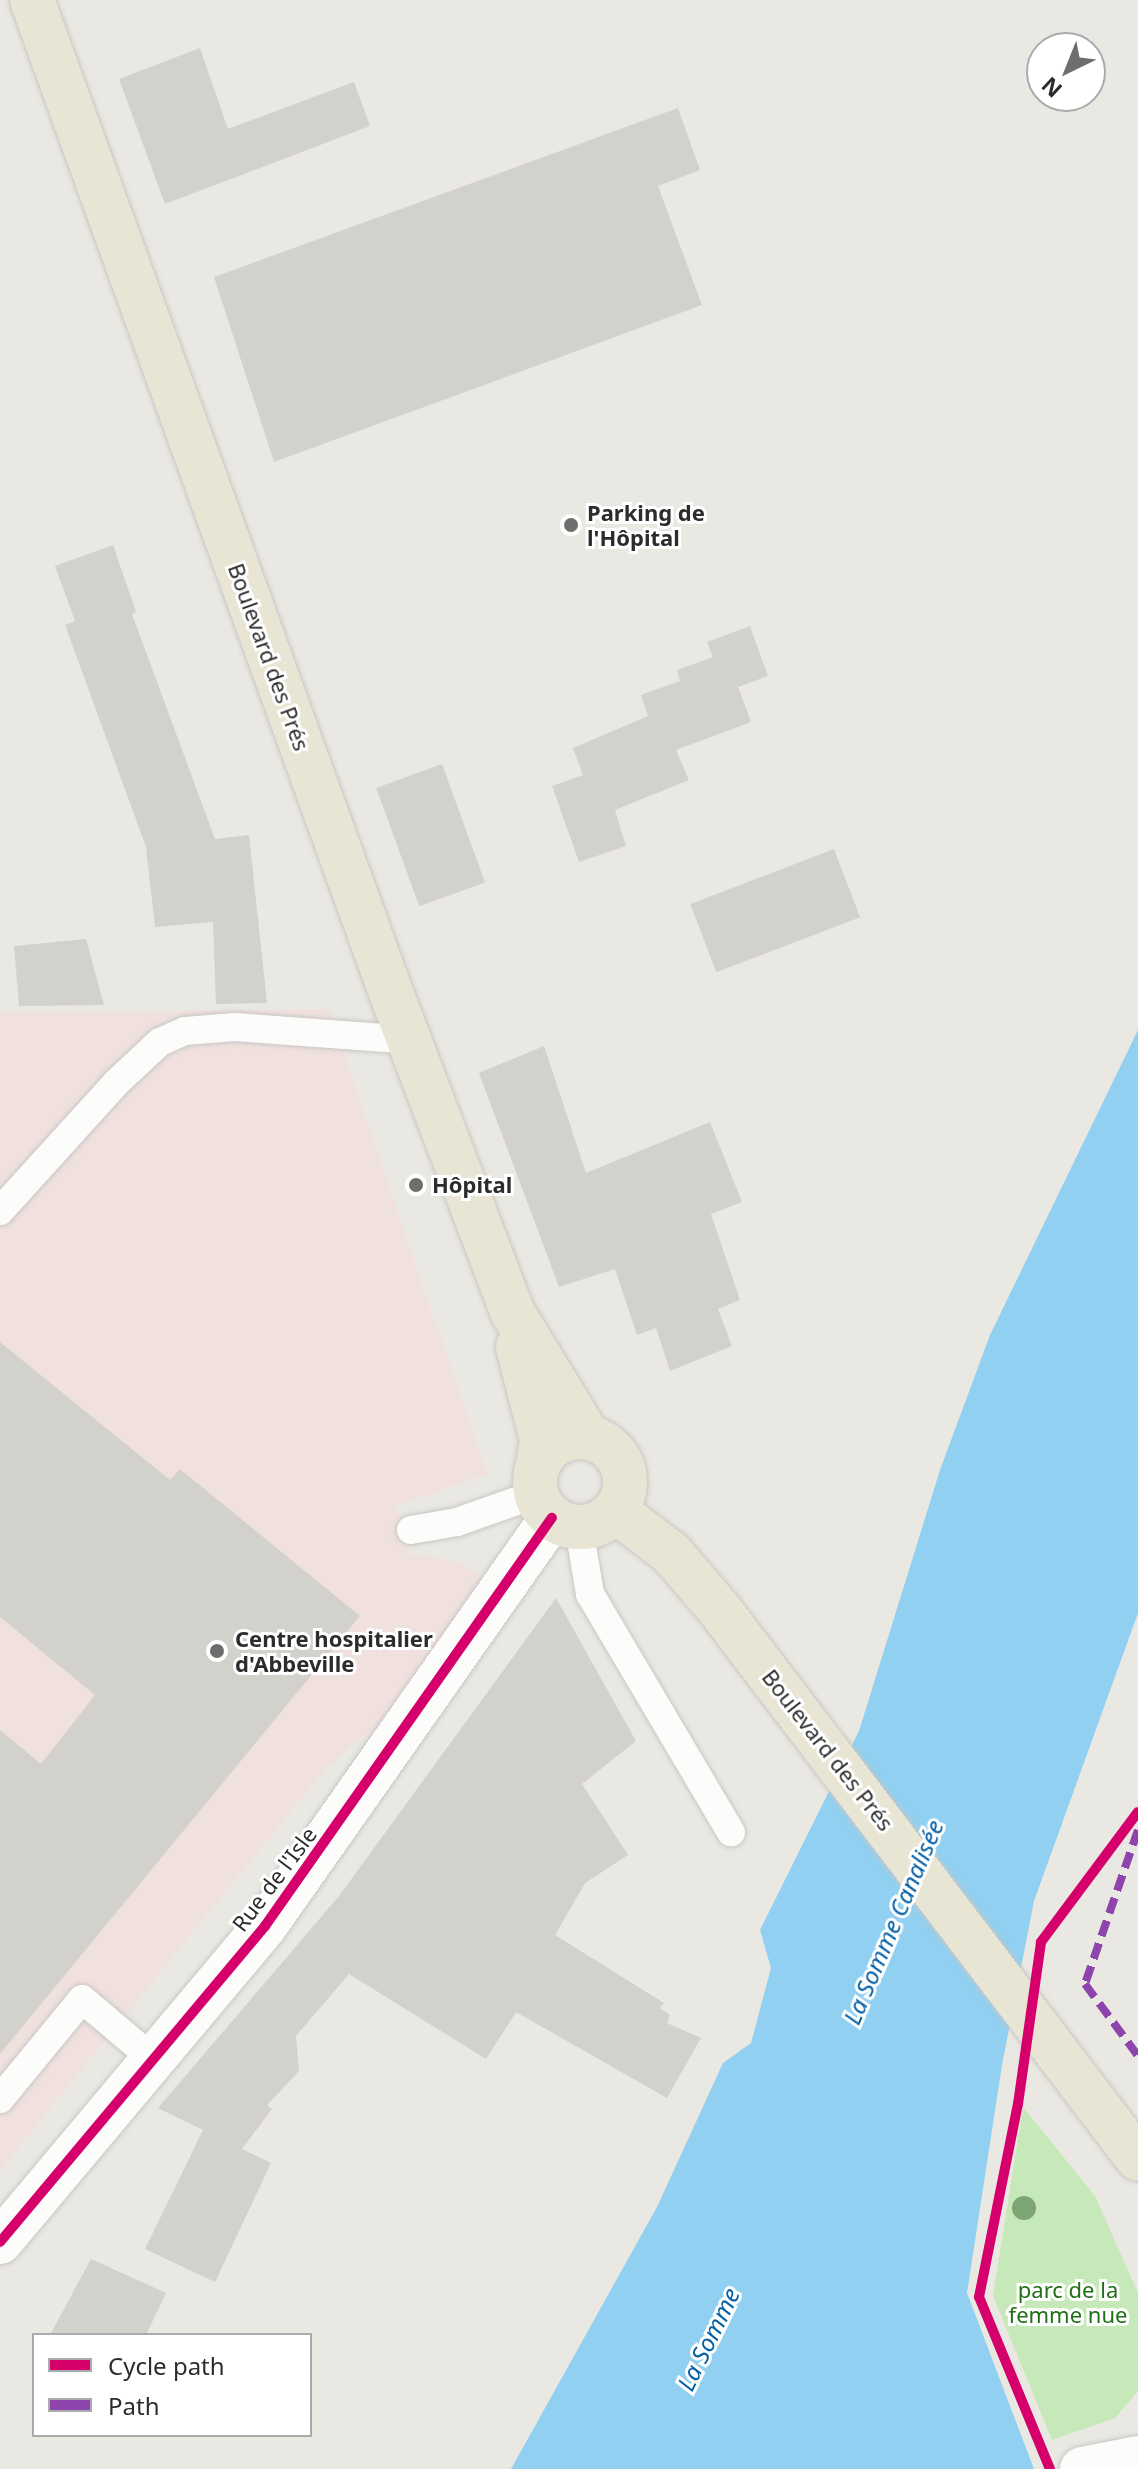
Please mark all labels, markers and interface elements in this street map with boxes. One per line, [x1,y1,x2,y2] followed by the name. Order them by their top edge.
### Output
[1026,32,1106,112] north arrow
[1034,71,1068,105] text: N
[587,499,705,550] place label: Parking de l'Hôpital
[562,516,580,534] marker: Parking de l'Hôpital
[223,560,315,754] street label: Boulevard des Prés
[432,1172,512,1198] place label: Hôpital
[407,1176,425,1194] marker: Hôpital
[235,1625,433,1676] place label: Centre hospitalier d'Abbeville
[206,1640,228,1662] marker: Centre hospitalier d'Abbeville
[757,1664,899,1836] street label: Boulevard des Prés
[837,1816,949,2028] water label: La Somme Canalisée
[226,1822,322,1936] street label: Rue de l'Isle
[1009,2276,1127,2328] park label: parc de la femme nue
[671,2283,745,2395] water label: La Somme
[32,2333,312,2437] legend
[108,2349,225,2382] text: Cycle path
[108,2389,159,2422] text: Path

